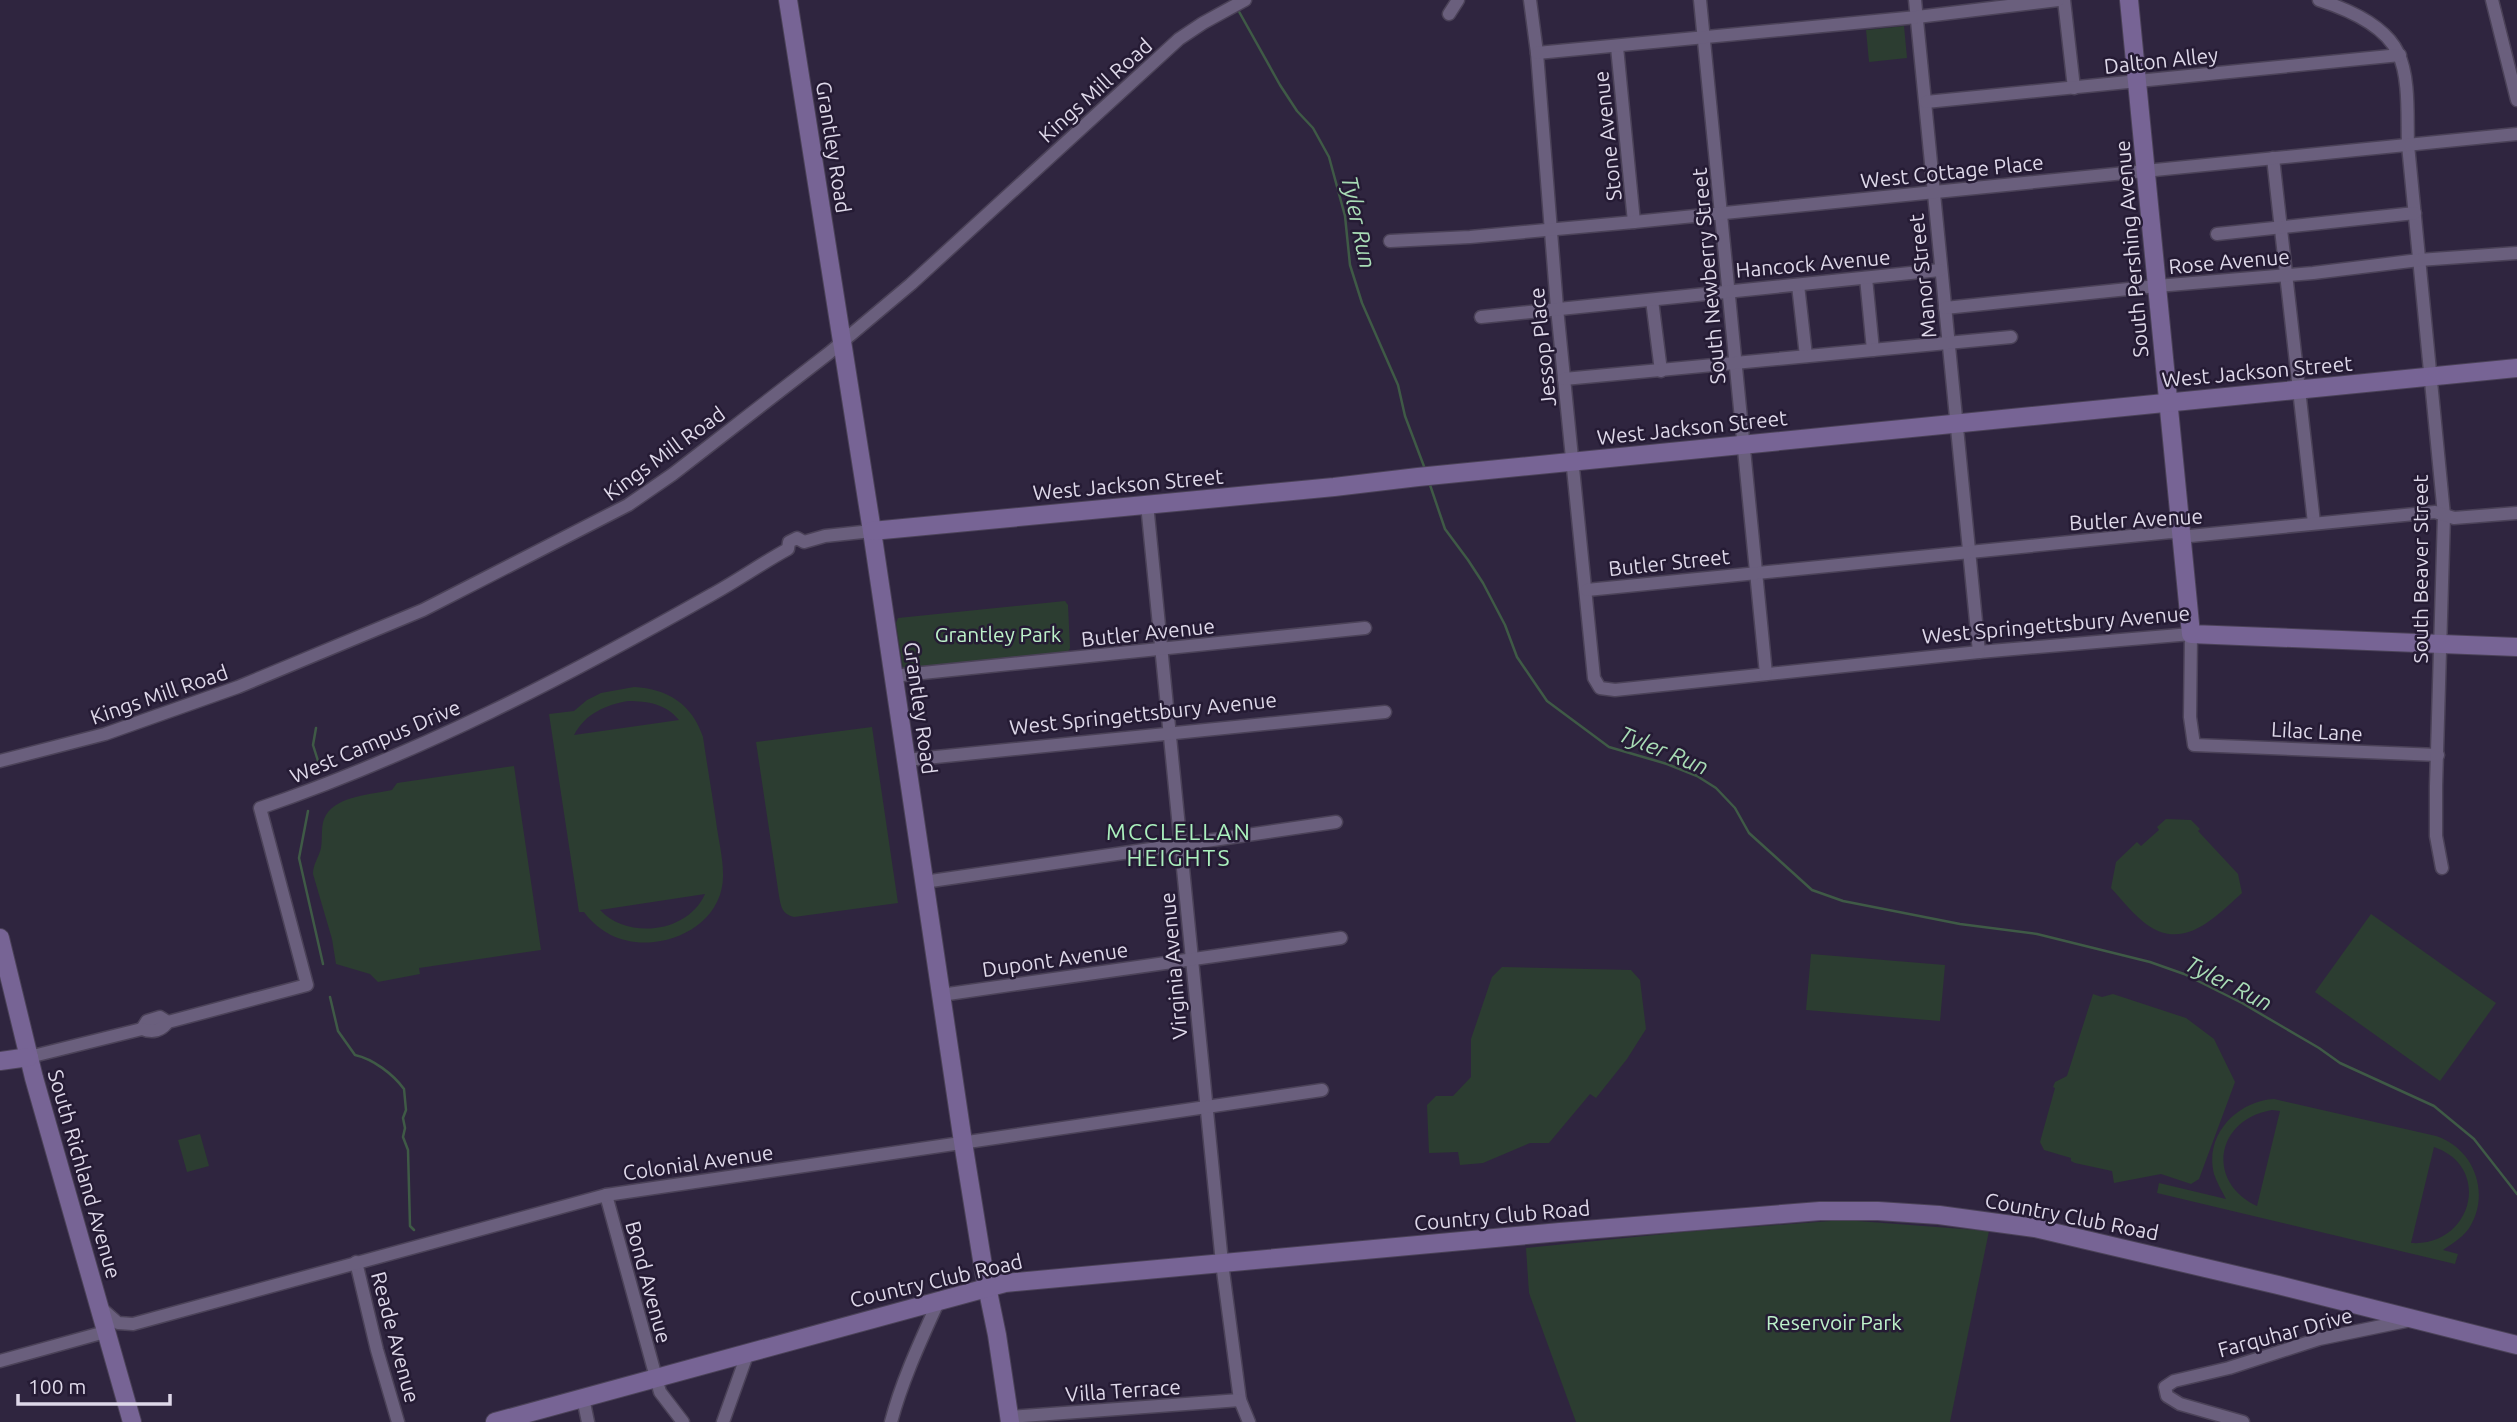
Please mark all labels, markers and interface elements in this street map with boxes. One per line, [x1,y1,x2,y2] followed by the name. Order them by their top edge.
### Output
[1034,33,1156,147] street label: Kings Mill Road
[2103,42,2219,78] street label: Dalton Alley
[1588,70,1626,202] street label: Stone Avenue
[812,79,856,215] street label: Grantley Road
[2110,139,2152,359] street label: South Pershing Avenue
[1859,149,2045,193] street label: West Cottage Place
[1687,167,1729,385] street label: South Newberry Street
[1337,173,1381,271] water label: Tyler Run
[1904,213,1940,339] street label: Manor Street
[1735,244,1891,282] street label: Hancock Avenue
[2167,244,2291,278] street label: Rose Avenue
[1524,286,1560,408] street label: Jessop Place
[2161,351,2353,391] street label: West Jackson Street
[599,401,729,505] street label: Kings Mill Road
[1596,405,1788,449] street label: West Jackson Street
[1032,464,1224,504] street label: West Jackson Street
[2408,474,2432,664] street label: South Beaver Street
[2068,504,2204,534] street label: Butler Avenue
[1607,544,1731,580] street label: Butler Street
[1921,600,2191,648] street label: West Springettsbury Avenue
[1080,613,1216,651] street label: Butler Avenue
[935,622,1062,646] park label: Grantley Park
[900,640,942,776] street label: Grantley Road
[87,659,231,729] street label: Kings Mill Road
[1008,687,1278,739] street label: West Springettsbury Avenue
[286,694,464,788] street label: West Campus Drive
[2271,717,2363,745] street label: Lilac Lane
[1616,721,1712,779] water label: Tyler Run
[1106,819,1252,870] district label: MCCLELLAN HEIGHTS
[1155,891,1191,1041] street label: Virginia Avenue
[980,937,1130,981] street label: Dupont Avenue
[2181,951,2277,1015] water label: Tyler Run
[44,1067,126,1281] street label: South Richland Avenue
[621,1140,775,1184] street label: Colonial Avenue
[1983,1187,2161,1245] street label: Country Club Road
[1413,1195,1591,1235] street label: Country Club Road
[621,1218,677,1346] street label: Bond Avenue
[847,1248,1025,1312] street label: Country Club Road
[367,1269,425,1405] street label: Reade Avenue
[2215,1302,2355,1362] street label: Farquhar Drive
[1766,1310,1902,1334] park label: Reservoir Park
[18,1362,170,1406] scale bar
[28,1374,86,1398] text: 100 m
[1064,1374,1182,1406] street label: Villa Terrace

